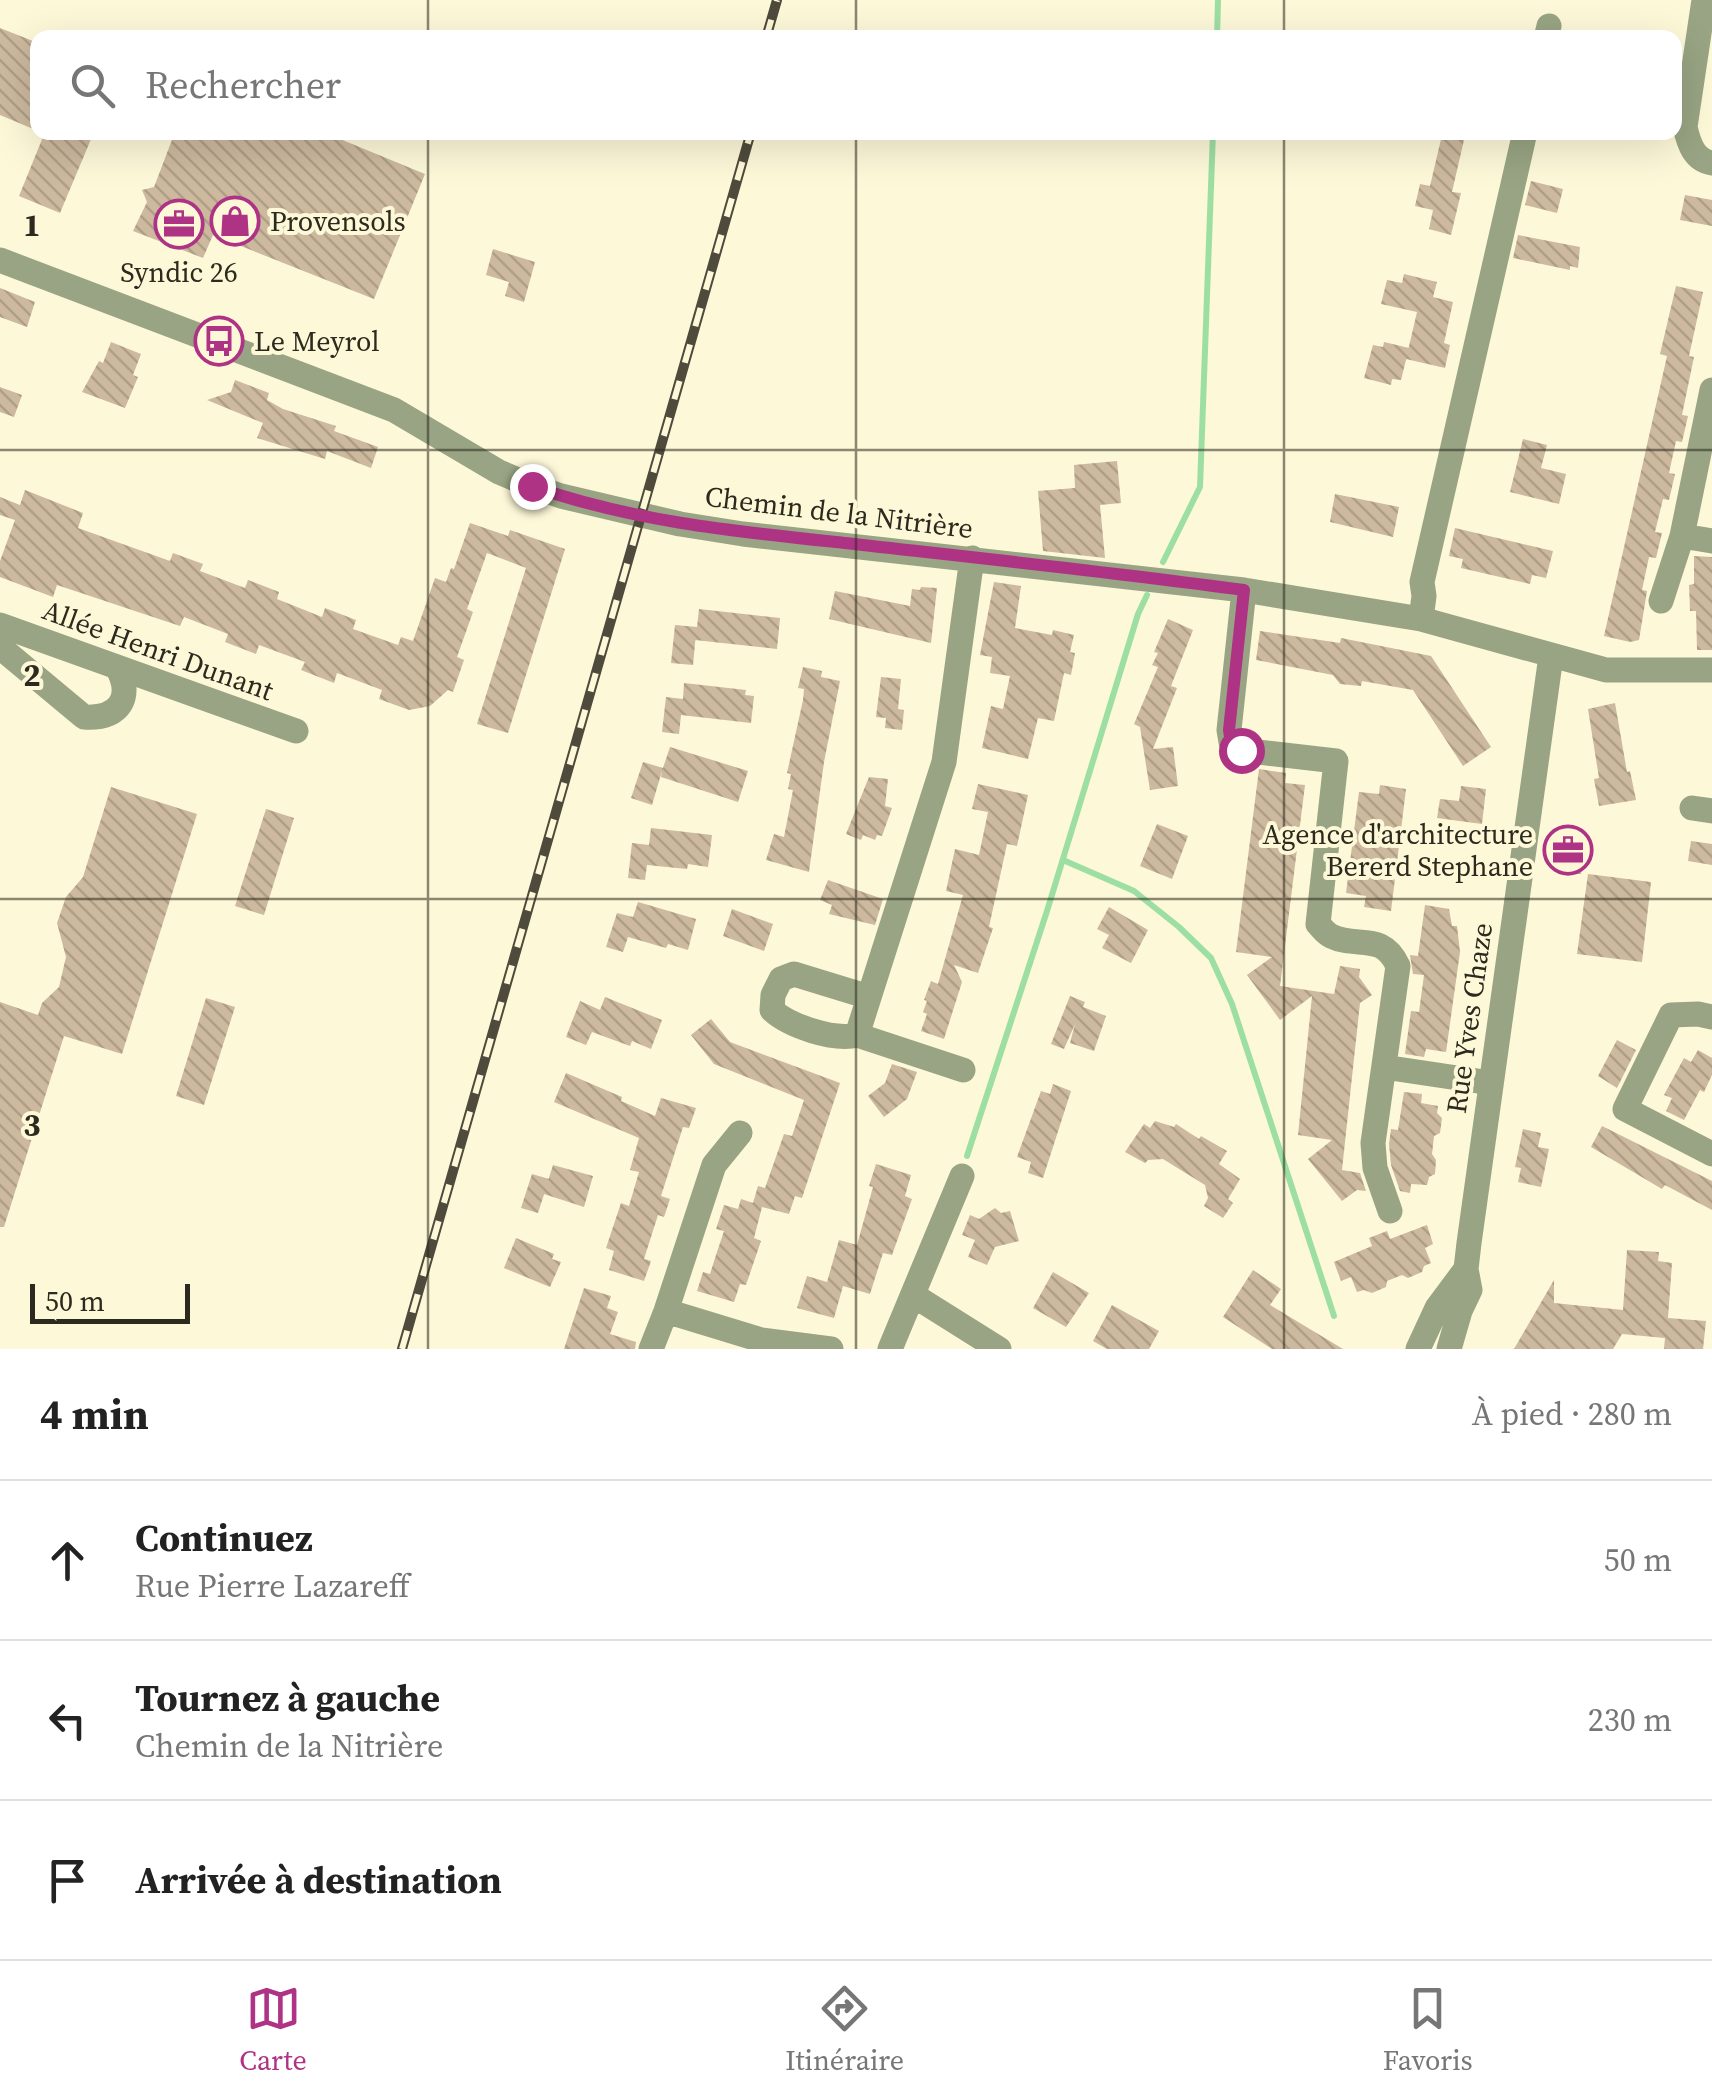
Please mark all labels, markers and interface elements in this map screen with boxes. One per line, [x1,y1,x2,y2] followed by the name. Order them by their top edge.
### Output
[30,30,1682,140] search box
[65,58,120,113] icon: search
[145,59,341,111] text: Rechercher
[209,195,261,247] shop icon: Provensols
[153,198,205,250] office icon: Syndic 26
[270,202,406,240] place label: Provensols
[23,203,41,247] text: 1
[120,253,238,291] place label: Syndic 26
[193,315,245,367] bus stop icon: Le Meyrol
[254,322,380,360] place label: Le Meyrol
[510,464,556,510] route end
[703,477,975,547] street label: Chemin de la Nitrière
[37,591,280,710] street label: Allée Henri Dunant
[23,653,41,697] text: 2
[1219,728,1265,774] route start
[1262,815,1533,885] place label: Agence d'architecture Bererd Stephane
[1542,824,1594,876] office icon: Agence d'architecture Bererd Stephane
[1437,920,1501,1116] street label: Rue Yves Chaze
[23,1103,41,1147] text: 3
[30,1279,190,1324] scale bar
[45,1282,105,1320] text: 50 m
[40,1385,149,1443] text: 4 min
[1472,1392,1672,1436] text: À pied · 280 m
[135,1512,313,1564] text: Continuez
[40,1533,95,1588] icon: ahead
[1604,1538,1672,1582] text: 50 m
[135,1564,410,1608] text: Rue Pierre Lazareff
[135,1672,440,1724] text: Tournez à gauche
[40,1693,95,1748] icon: left
[1588,1698,1672,1742] text: 230 m
[135,1724,443,1768] text: Chemin de la Nitrière
[40,1853,95,1908] icon: arrive
[135,1854,502,1906] text: Arrivée à destination
[239,1981,307,2079] tab: Carte
[785,1981,904,2079] tab: Itinéraire
[1383,1981,1473,2079] tab: Favoris

